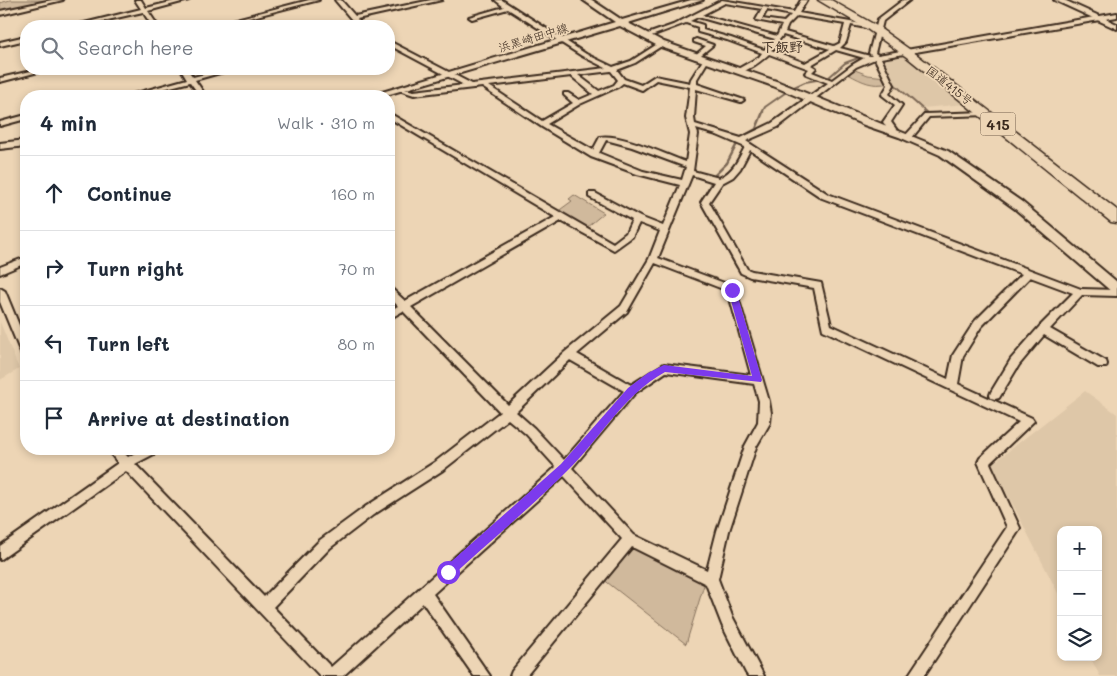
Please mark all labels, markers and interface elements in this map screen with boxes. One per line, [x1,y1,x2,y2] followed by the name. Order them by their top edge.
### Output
[496,19,570,55] street label: 浜黒崎田中線
[20,20,395,75] search box
[38,34,66,62] icon: search
[78,35,194,60] text: Search here
[761,37,803,56] district label: 下飯野
[923,62,977,108] street label: 国道415号
[40,109,97,136] text: 4 min
[277,112,375,133] text: Walk · 310 m
[980,112,1016,136] road number: 415
[40,179,68,207] icon: ahead
[87,181,172,206] text: Continue
[330,183,375,204] text: 160 m
[40,254,68,282] icon: right
[87,256,184,281] text: Turn right
[338,258,375,279] text: 70 m
[721,279,744,302] route end
[40,329,68,357] icon: left
[87,331,170,356] text: Turn left
[338,333,375,354] text: 80 m
[40,404,68,432] icon: arrive
[87,406,290,431] text: Arrive at destination
[1057,526,1102,661] map controls
[1057,526,1102,571] button: +
[437,561,460,584] route start
[1057,571,1102,616] button: −
[1057,616,1102,661] button: layers

